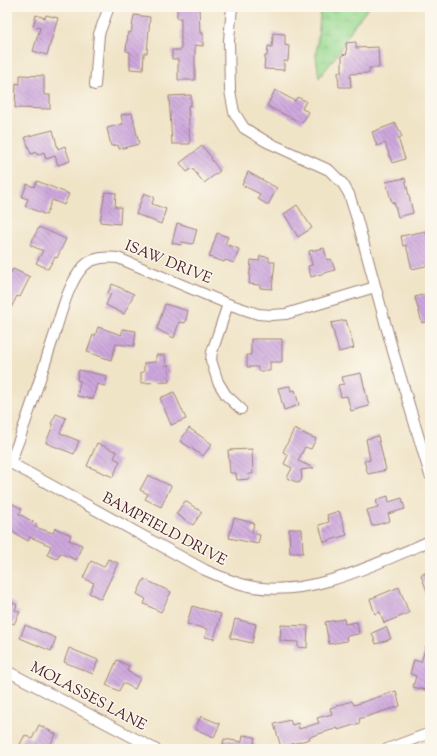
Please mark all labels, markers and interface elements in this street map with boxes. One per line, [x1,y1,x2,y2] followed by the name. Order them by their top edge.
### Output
[121,236,215,290] street label: ISAW DRIVE
[98,488,230,572] street label: BAMPFIELD DRIVE
[26,658,150,736] street label: MOLASSES LANE

